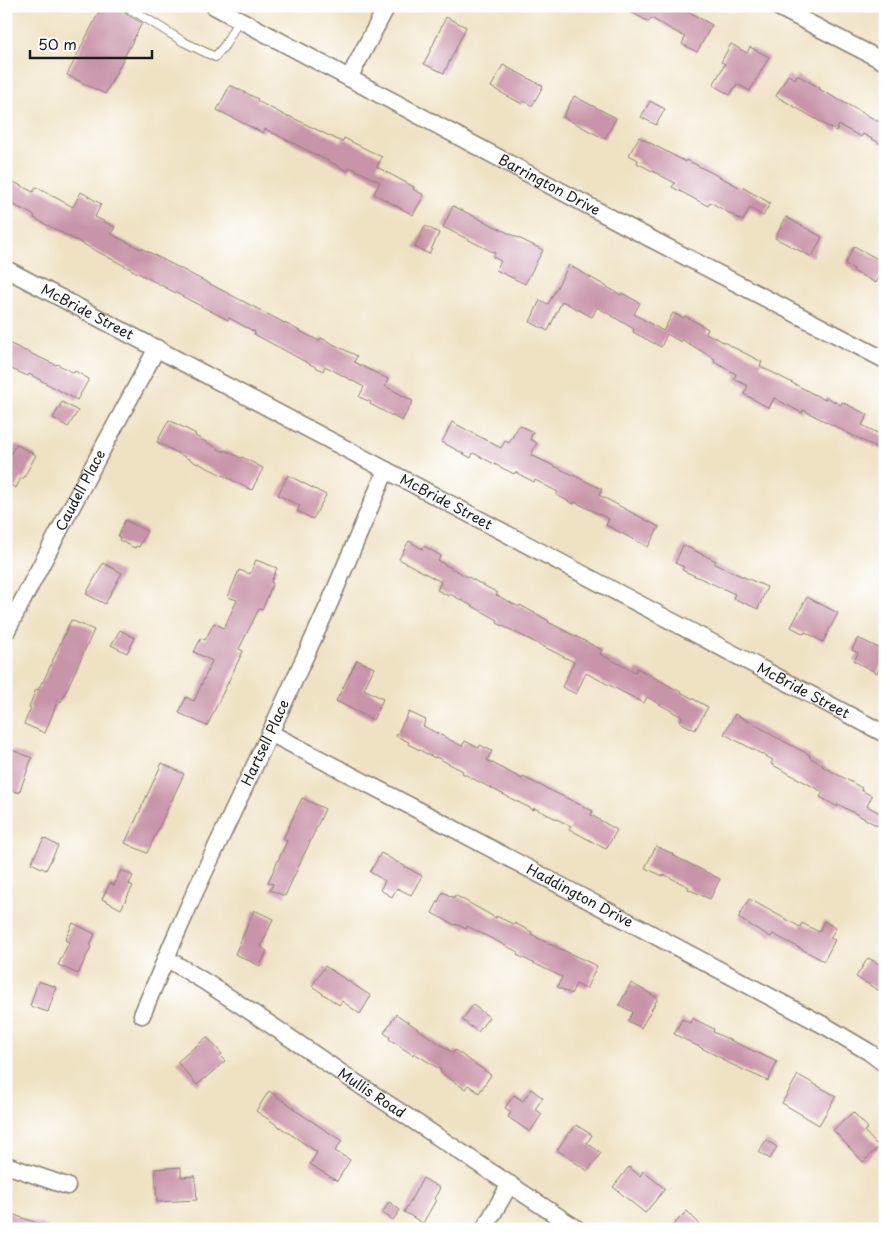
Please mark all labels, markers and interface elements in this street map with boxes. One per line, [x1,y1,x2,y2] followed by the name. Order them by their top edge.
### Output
[30,28,152,60] scale bar
[38,32,77,55] text: 50 m
[495,149,604,220] street label: Barrington Drive
[38,278,138,345] street label: McBride Street
[50,446,110,535] street label: Caudell Place
[397,468,497,535] street label: McBride Street
[754,657,854,724] street label: McBride Street
[236,696,294,789] street label: Hartsell Place
[523,858,637,932] street label: Haddington Drive
[334,1062,410,1123] street label: Mullis Road

